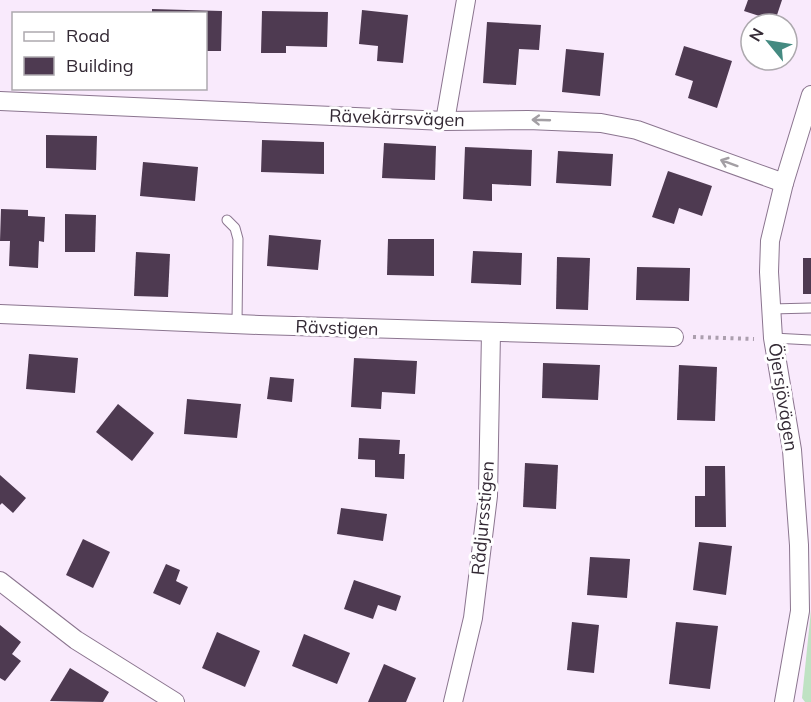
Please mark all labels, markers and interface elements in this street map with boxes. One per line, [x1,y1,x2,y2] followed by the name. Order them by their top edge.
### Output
[12,12,207,90] legend
[739,12,799,72] north arrow
[66,24,110,47] text: Road
[744,24,768,45] text: N
[66,54,134,77] text: Building
[329,104,465,131] street label: Rävekärrsvägen
[531,115,551,126] one-way arrow
[720,157,739,168] one-way arrow
[295,315,379,340] street label: Rävstigen
[764,341,803,453] street label: Öjersjövägen
[466,460,499,576] street label: Rådjursstigen

